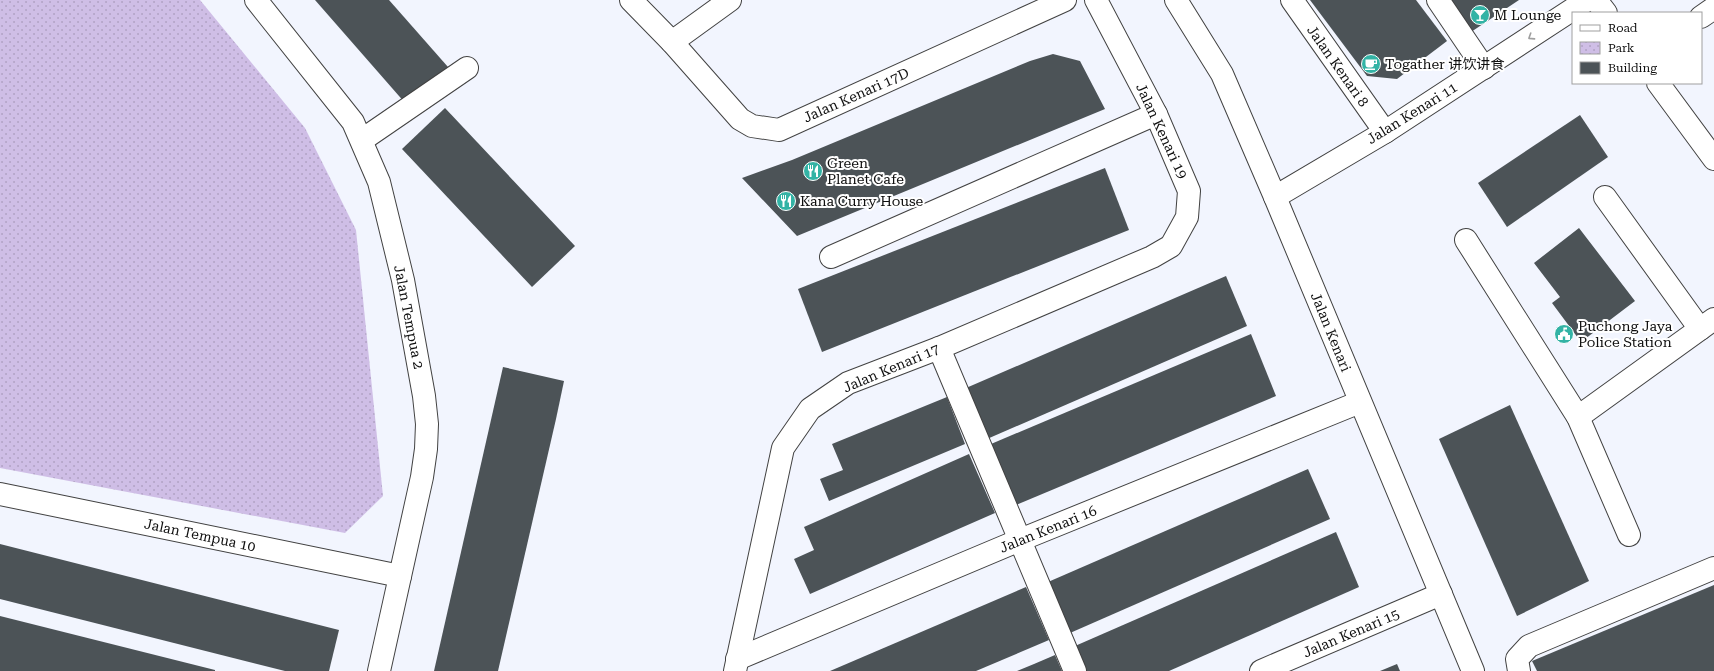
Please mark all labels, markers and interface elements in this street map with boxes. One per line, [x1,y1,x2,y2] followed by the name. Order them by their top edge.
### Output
[1469,4,1491,26] bar icon: M Lounge
[1494,7,1562,23] place label: M Lounge
[1572,12,1702,84] legend
[1608,21,1638,35] text: Road
[1304,22,1372,110] street label: Jalan Kenari 8
[1528,32,1535,40] one-way arrow
[1608,41,1635,55] text: Park
[1360,53,1382,75] cafe icon: Togather 讲饮讲食
[1385,56,1504,72] place label: Togather 讲饮讲食
[1608,61,1657,75] text: Building
[801,64,912,126] street label: Jalan Kenari 17D
[1364,79,1460,147] street label: Jalan Kenari 11
[1133,81,1191,181] street label: Jalan Kenari 19
[827,155,904,187] place label: Green Planet Cafe
[802,160,824,182] restaurant icon: Green Planet Cafe
[775,190,797,212] restaurant icon: Kana Curry House
[800,193,924,209] place label: Kana Curry House
[391,264,427,370] street label: Jalan Tempua 2
[1308,290,1354,374] street label: Jalan Kenari
[1578,318,1673,350] place label: Puchong Jaya Police Station
[1553,323,1575,345] public building icon: Puchong Jaya Police Station
[840,340,942,396] street label: Jalan Kenari 17
[997,502,1099,556] street label: Jalan Kenari 16
[143,515,257,555] street label: Jalan Tempua 10
[1300,605,1402,661] street label: Jalan Kenari 15

